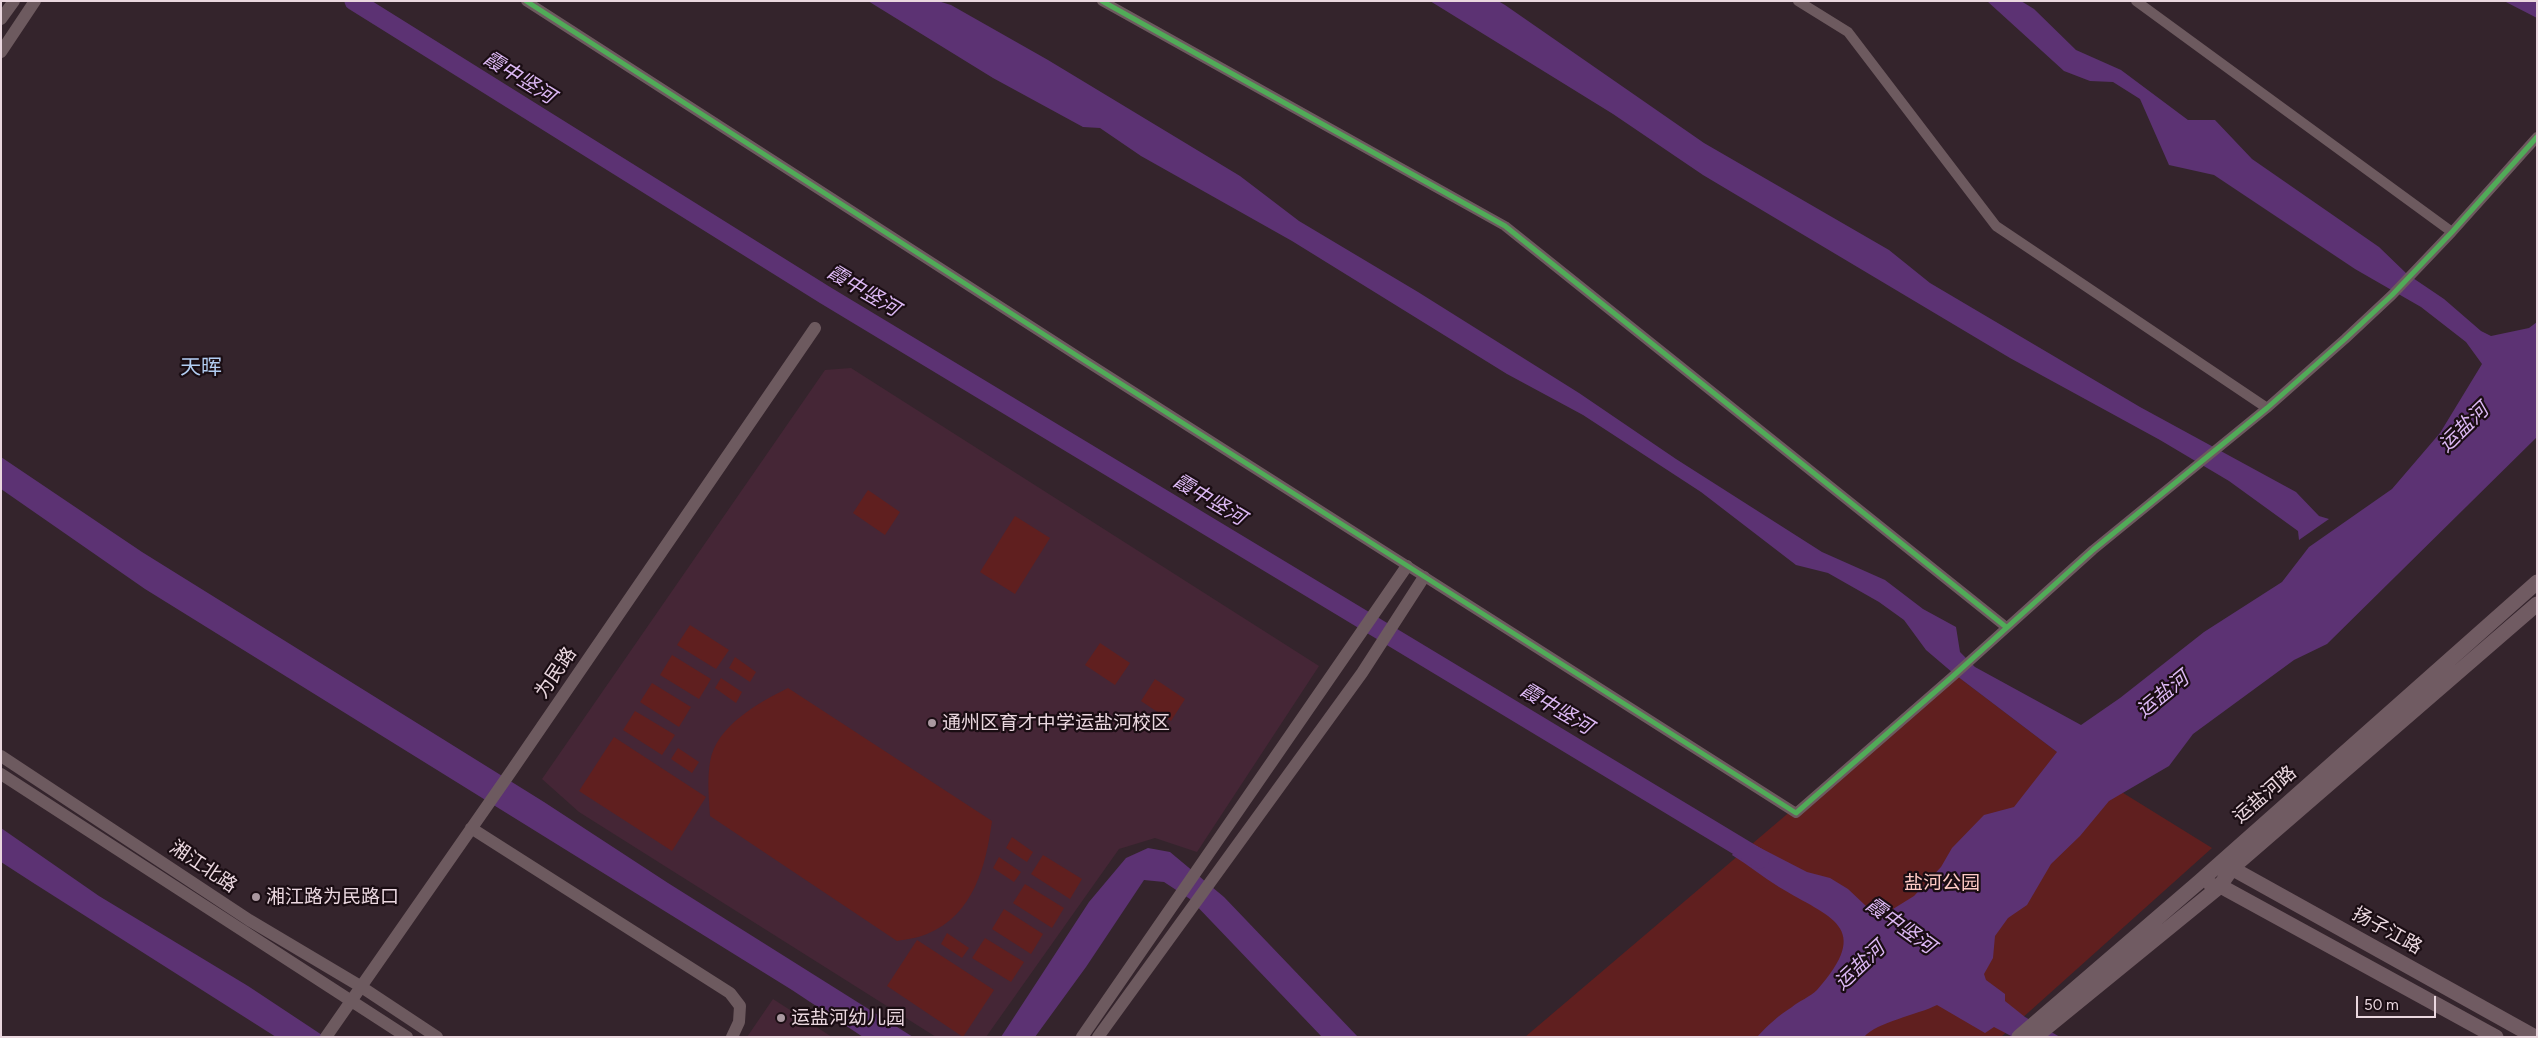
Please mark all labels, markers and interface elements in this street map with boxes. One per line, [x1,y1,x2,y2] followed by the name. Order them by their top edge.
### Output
[479,47,559,109] water label: 霞中竖河
[823,260,903,322] water label: 霞中竖河
[180,355,222,381] district label: 天晖
[2434,399,2494,457] water label: 运盐河
[1169,469,1249,531] water label: 霞中竖河
[531,643,581,703] street label: 为民路
[2132,667,2194,723] water label: 运盐河
[1516,678,1596,740] water label: 霞中竖河
[942,712,1170,734] place label: 通州区育才中学运盐河校区
[926,717,938,729] marker: 通州区育才中学运盐河校区
[2229,761,2301,829] street label: 运盐河路
[165,836,241,898] street label: 湘江北路
[1904,872,1980,894] park label: 盐河公园
[266,886,399,908] place label: 湘江路为民路口
[250,891,262,903] marker: 湘江路为民路口
[1861,893,1939,959] water label: 霞中竖河
[2348,903,2426,959] street label: 扬子江路
[1830,937,1890,995] water label: 运盐河
[2358,986,2438,1018] scale bar
[2364,996,2399,1014] text: 50 m
[791,1007,905,1029] place label: 运盐河幼儿园
[775,1012,787,1024] marker: 运盐河幼儿园

